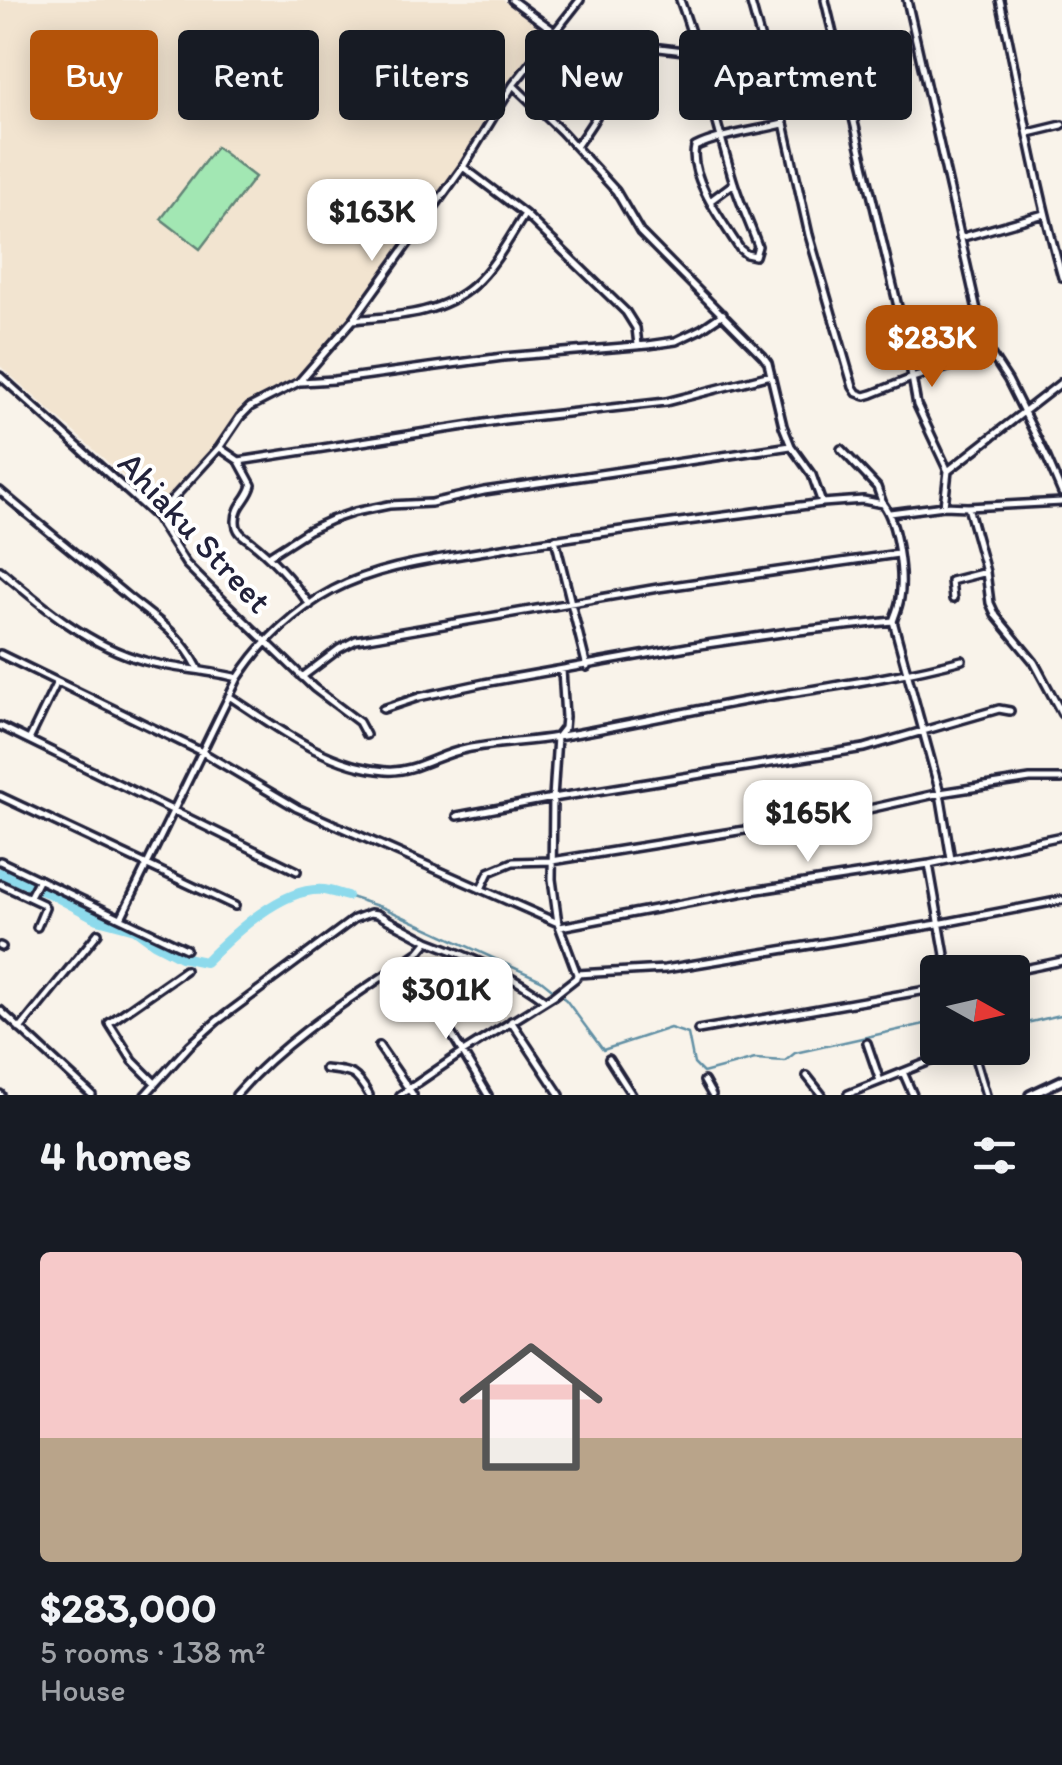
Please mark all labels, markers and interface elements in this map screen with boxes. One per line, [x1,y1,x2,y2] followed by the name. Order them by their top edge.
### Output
[30,30,158,120] chip: Buy
[178,30,319,120] chip: Rent
[339,30,505,120] chip: Filters
[525,30,659,120] chip: New
[679,30,912,120] chip: Apartment
[302,179,442,264] pin: $163K
[329,192,415,230] text: $163K
[862,305,1002,390] pin: $283K
[888,318,976,356] text: $283K
[109,442,281,622] street label: Ahiaku Street
[738,780,878,865] pin: $165K
[765,793,851,831] text: $165K
[920,955,1030,1065] north arrow
[920,955,1030,1065] map controls
[376,957,516,1042] pin: $301K
[402,970,490,1008] text: $301K
[967,1128,1022,1183] icon: filters
[40,1130,191,1181] text: 4 homes
[441,1317,621,1497] icon: home
[40,1582,217,1633] text: $283,000
[40,1633,266,1671] text: 5 rooms · 138 m²
[40,1671,126,1709] text: House

